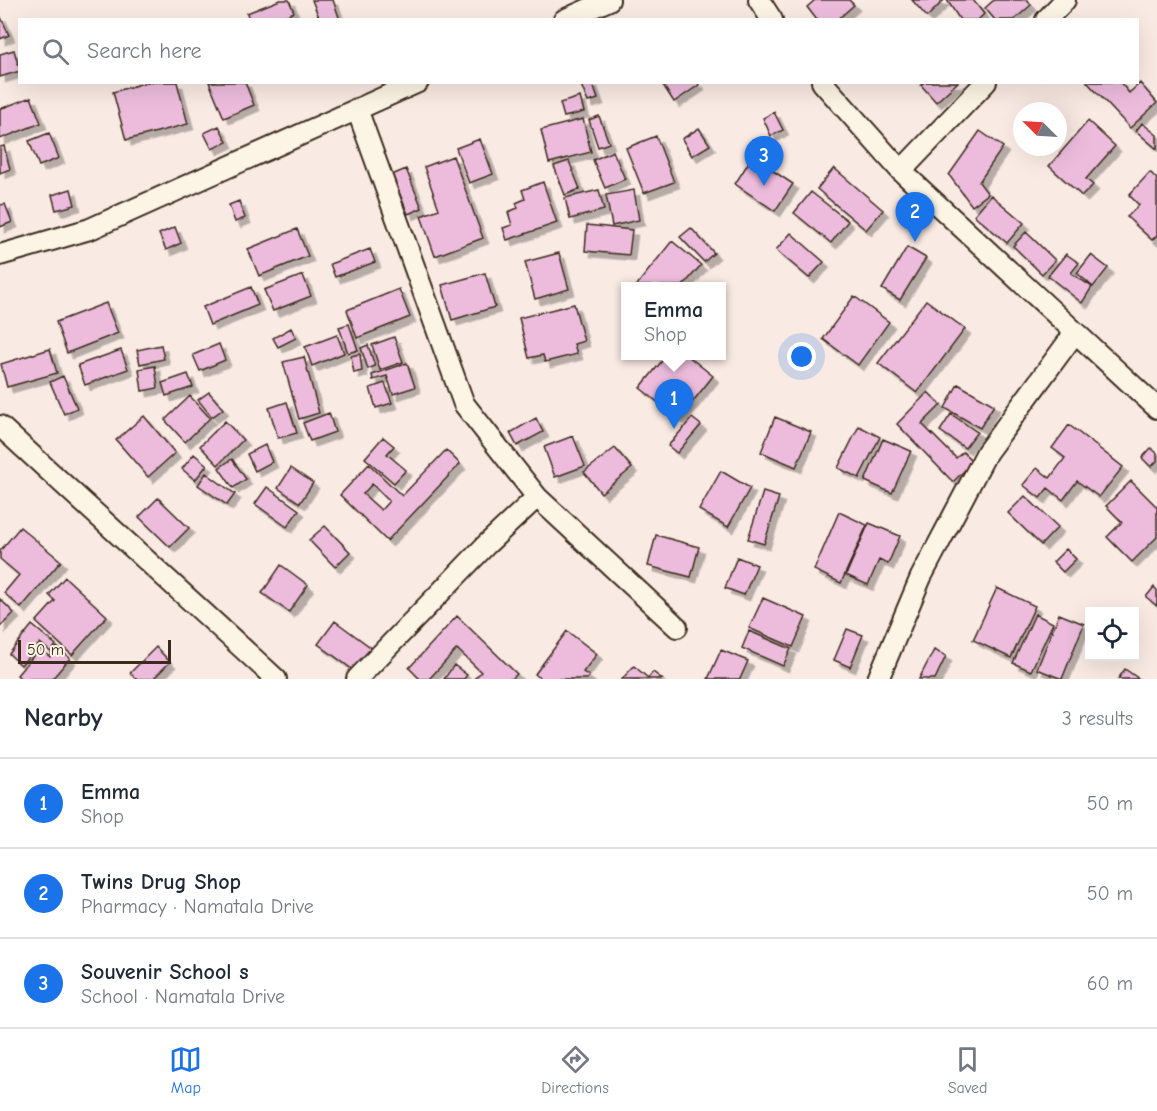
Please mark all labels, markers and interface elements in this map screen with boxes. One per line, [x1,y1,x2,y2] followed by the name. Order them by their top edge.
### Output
[18,18,1139,84] search box
[39,35,72,68] icon: search
[87,38,202,64] text: Search here
[1013,102,1067,156] north arrow
[744,136,783,186] pin: 3
[896,192,934,242] pin: 2
[621,282,726,360] popup
[644,297,703,323] text: Emma
[644,323,687,346] text: Shop
[787,342,816,371] your location
[654,380,694,429] pin: 1
[1085,607,1139,661] map controls
[1085,607,1139,661] button: locate
[18,637,171,664] scale bar
[27,641,64,659] text: 50 m
[24,703,103,733] text: Nearby
[1062,707,1133,730] text: 3 results
[81,779,140,805] text: Emma
[40,792,47,815] text: 1
[1087,792,1133,815] text: 50 m
[81,805,124,828] text: Shop
[81,869,241,895] text: Twins Drug Shop
[39,882,48,905] text: 2
[1087,882,1133,905] text: 50 m
[81,895,314,918] text: Pharmacy · Namatala Drive
[81,959,249,985] text: Souvenir School s
[39,972,48,995] text: 3
[1087,972,1133,995] text: 60 m
[81,985,285,1008] text: School · Namatala Drive
[169,1043,202,1097] tab: Map
[541,1043,609,1097] tab: Directions
[948,1043,988,1097] tab: Saved

